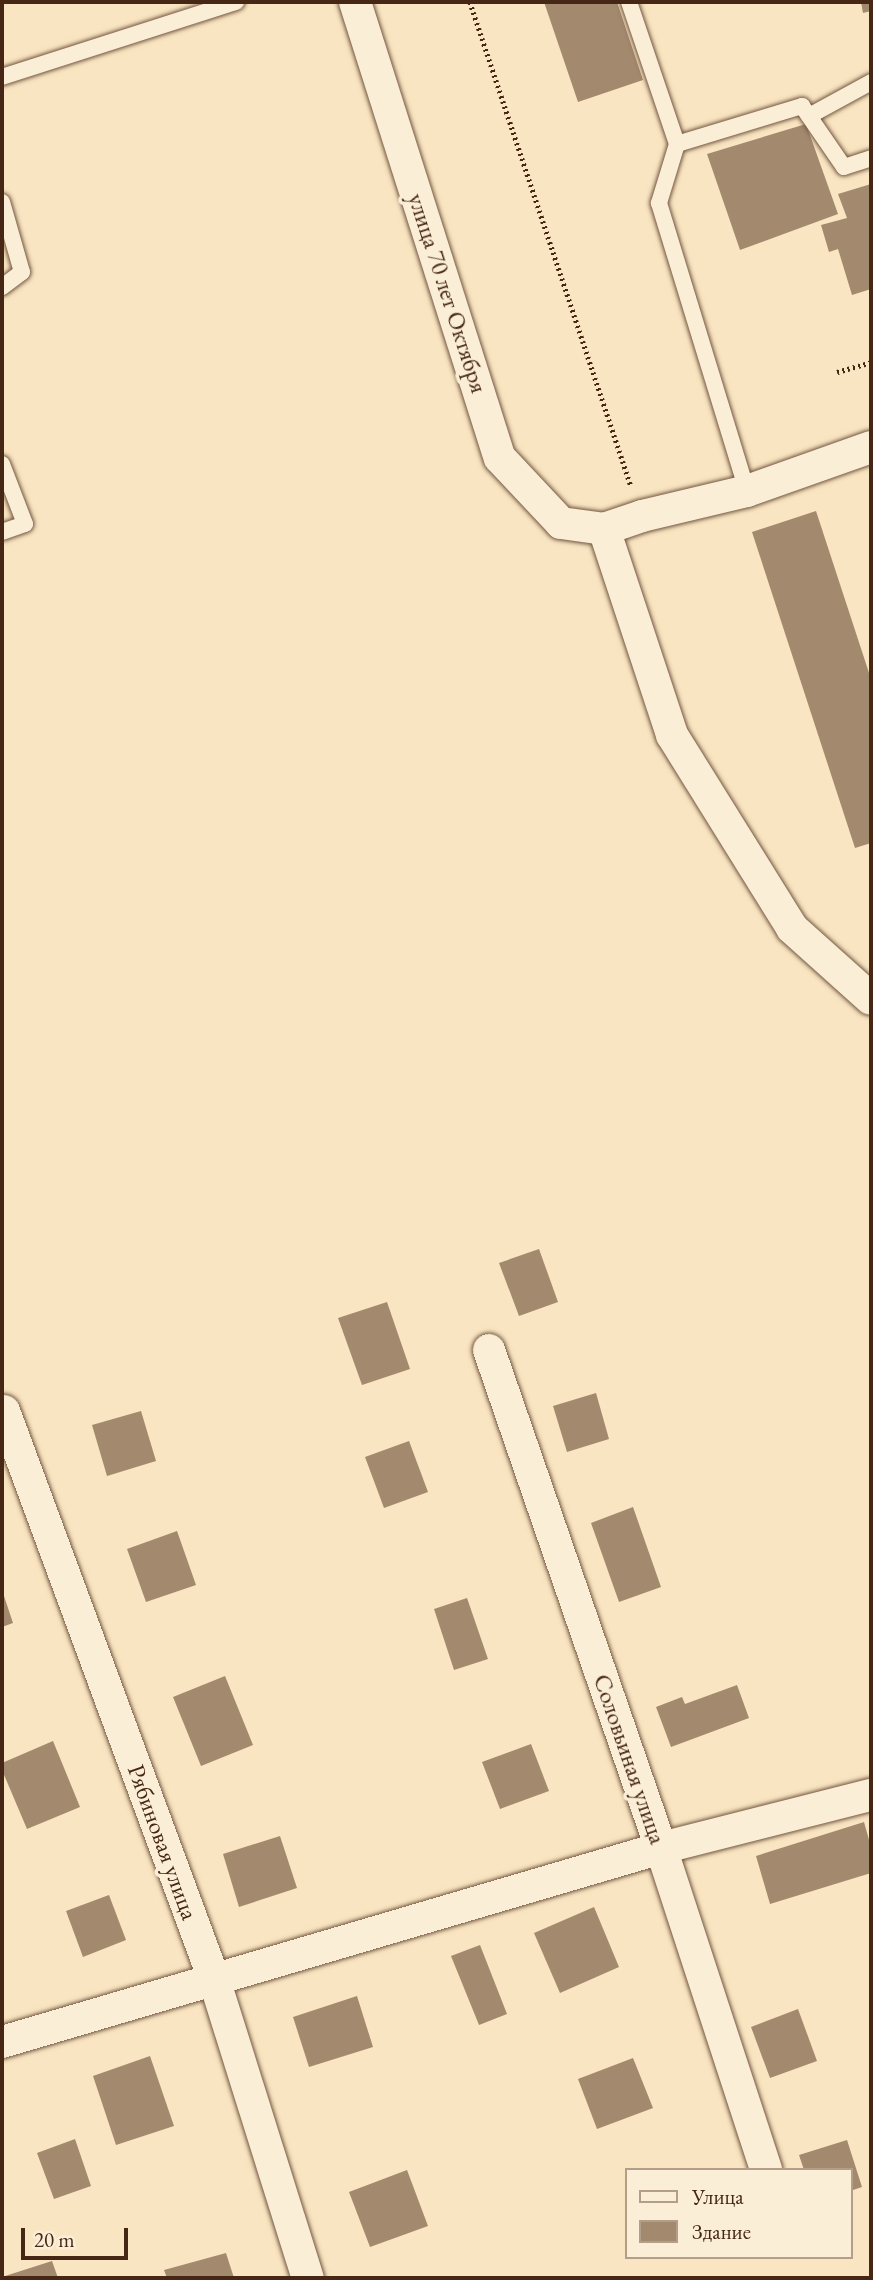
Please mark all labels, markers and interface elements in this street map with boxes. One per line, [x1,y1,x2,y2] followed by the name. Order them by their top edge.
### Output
[402,190,494,396] street label: улица 70 лет Октября
[587,1670,673,1848] street label: Соловьиная улица
[122,1760,204,1924] street label: Рябиновая улица
[624,2168,852,2259] legend
[692,2183,744,2210] text: Улица
[24,2214,131,2258] scale bar
[692,2218,751,2245] text: Здание
[34,2226,75,2253] text: 20 m

